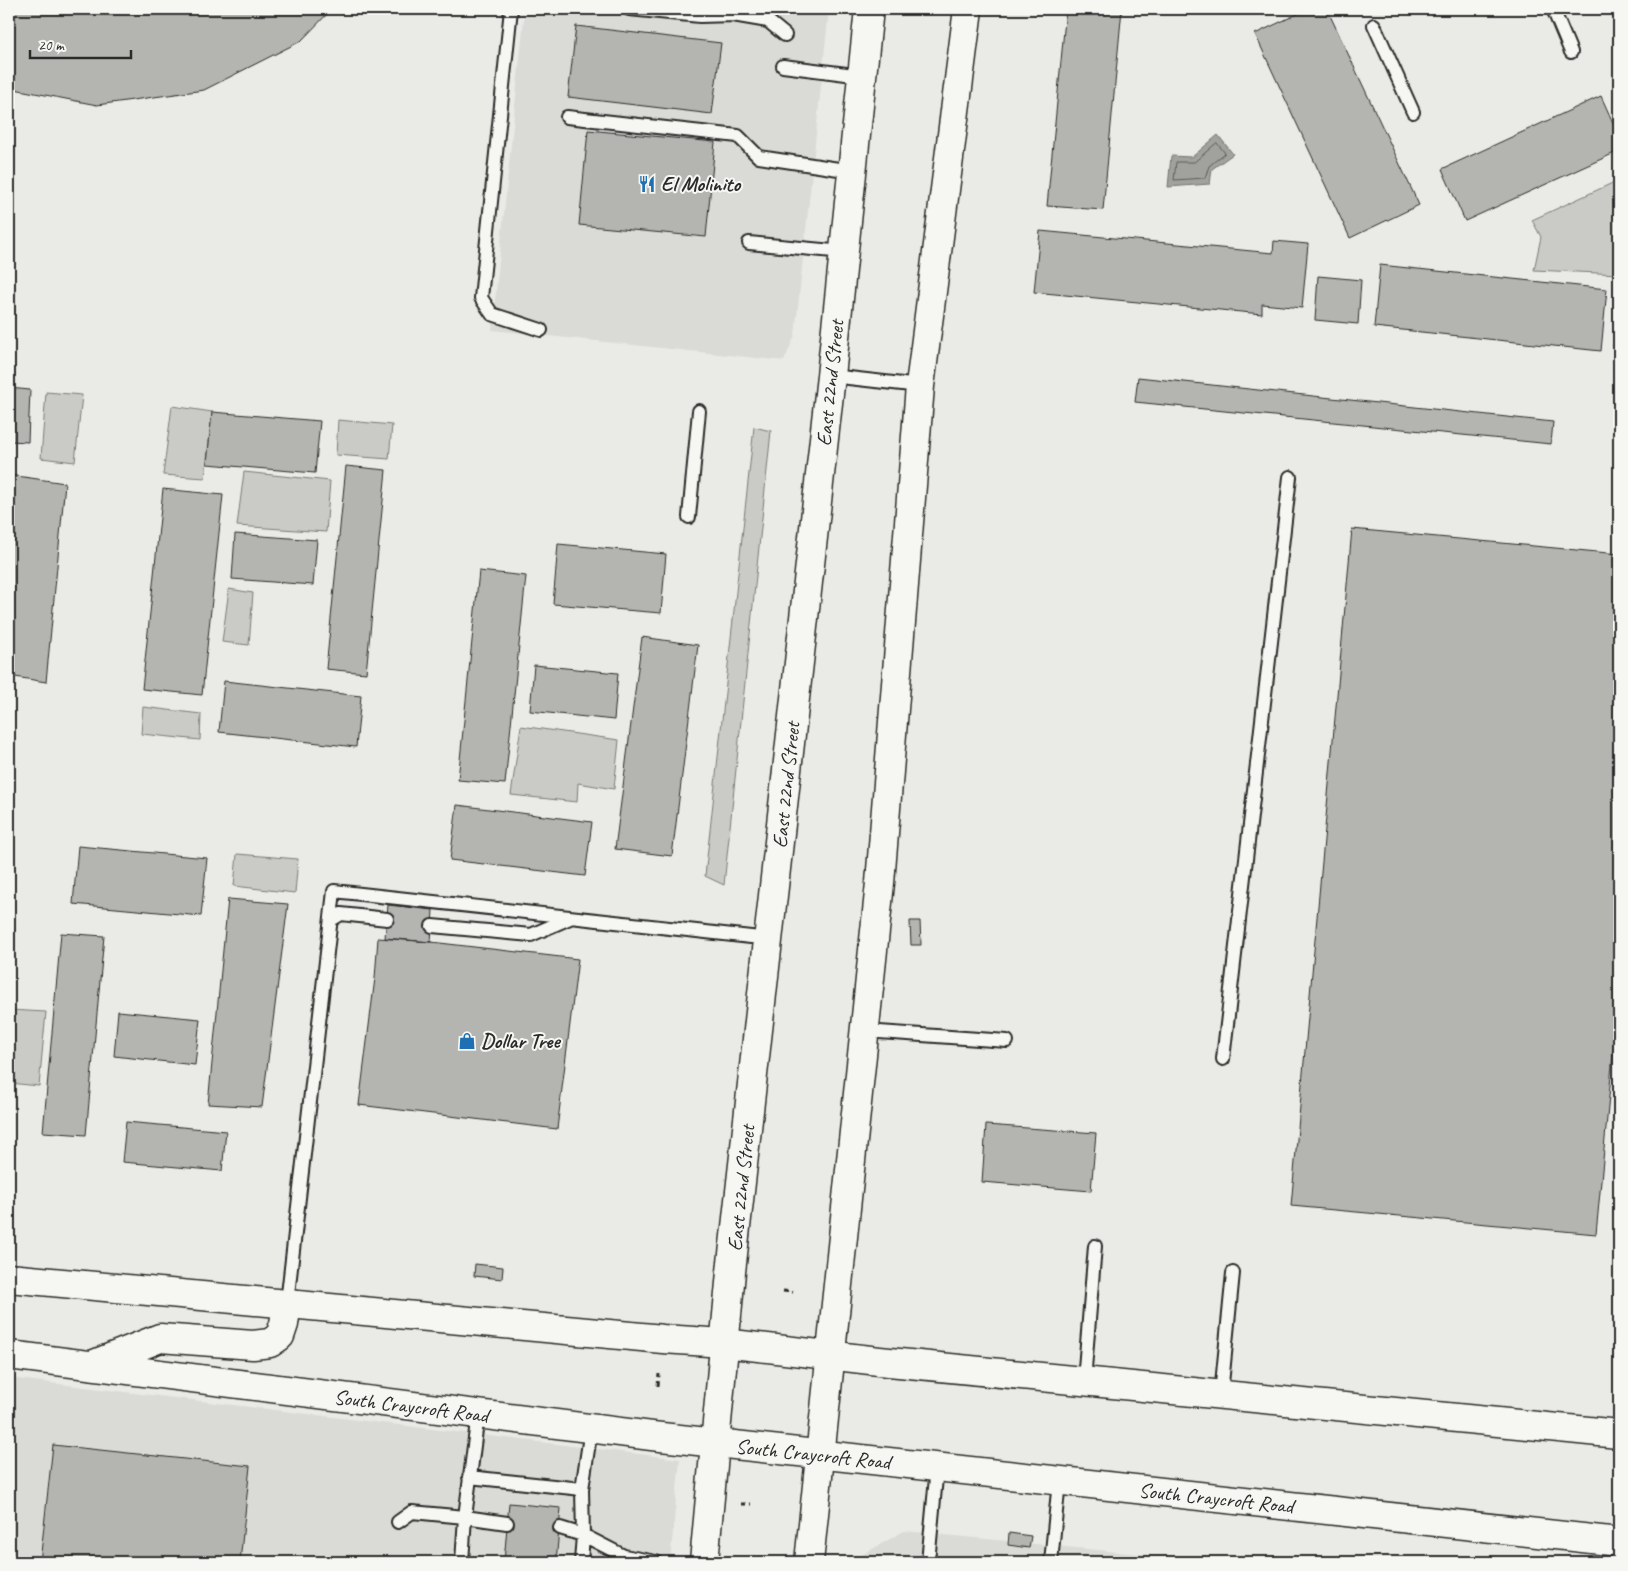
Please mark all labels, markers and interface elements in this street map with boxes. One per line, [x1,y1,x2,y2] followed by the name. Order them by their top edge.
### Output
[30,28,131,60] scale bar
[38,36,65,55] text: 20 m
[661,171,742,197] place label: El Molinito
[637,174,657,194] restaurant icon: El Molinito
[810,317,850,447] street label: East 22nd Street
[766,719,806,849] street label: East 22nd Street
[481,1028,561,1054] place label: Dollar Tree
[457,1031,477,1051] shop icon: Dollar Tree
[721,1122,761,1252] street label: East 22nd Street
[332,1384,493,1429] street label: South Craycroft Road
[734,1433,895,1475] street label: South Craycroft Road
[1137,1477,1298,1519] street label: South Craycroft Road

